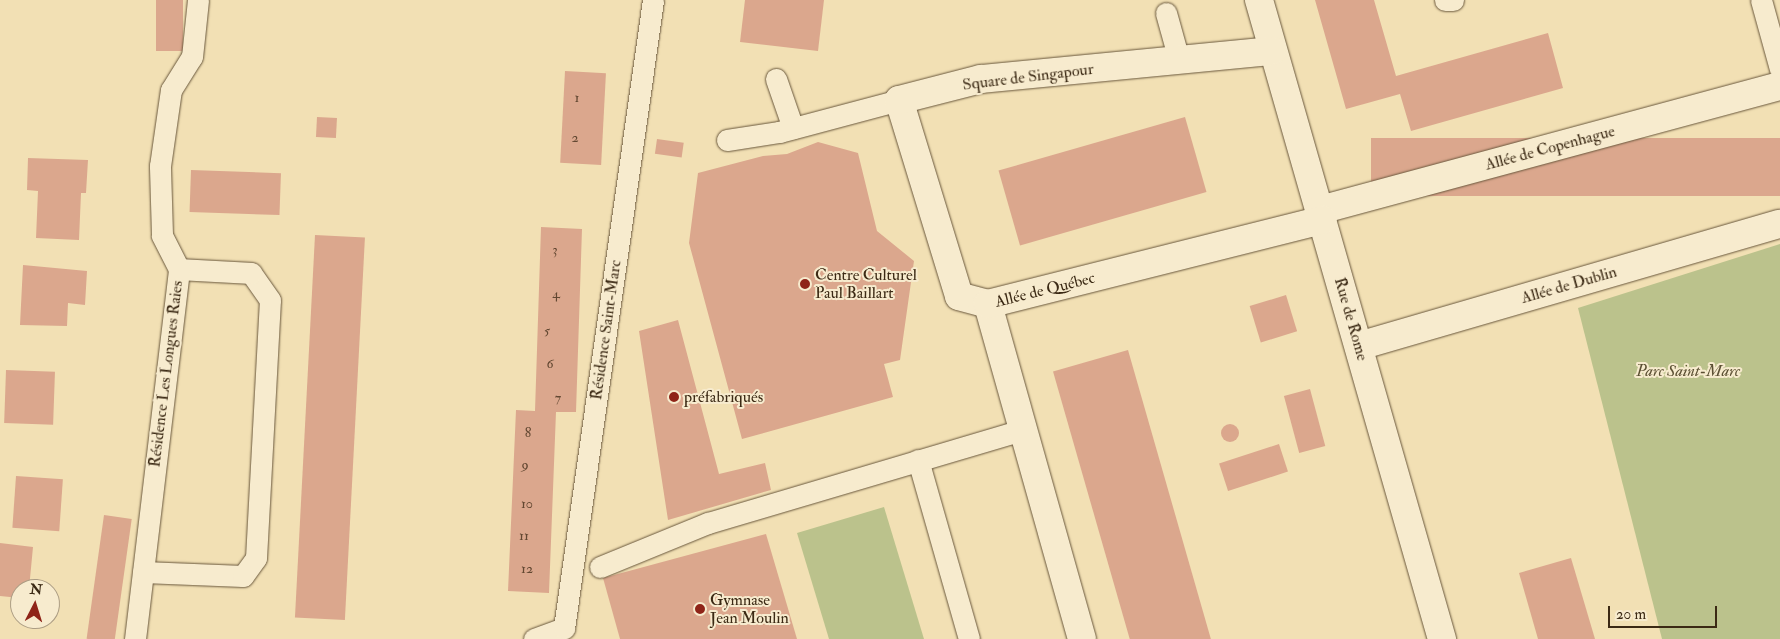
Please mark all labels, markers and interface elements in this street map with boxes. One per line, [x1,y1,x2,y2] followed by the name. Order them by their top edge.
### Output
[961,59,1095,95] street label: Square de Singapour
[575,90,579,106] house number: 1
[1483,121,1617,175] street label: Allée de Copenhague
[571,130,579,146] house number: 2
[552,242,558,258] house number: 3
[587,259,625,401] street label: Résidence Saint-Marc
[1519,262,1619,308] street label: Allée de Dublin
[815,265,917,303] place label: Centre Culturel Paul Baillart
[993,268,1097,312] street label: Allée de Québec
[1330,275,1372,363] street label: Rue de Rome
[799,278,811,290] marker: Centre Culturel Paul Baillart
[145,280,187,468] street label: Résidence Les Longues Raies
[552,286,560,302] house number: 4
[544,323,550,339] house number: 5
[546,356,554,372] house number: 6
[1636,361,1740,381] park label: Parc Saint-Marc
[684,387,763,407] place label: préfabriqués
[555,390,561,406] house number: 7
[668,391,680,403] marker: préfabriqués
[525,425,531,441] house number: 8
[521,457,529,473] house number: 9
[521,496,533,512] house number: 10
[519,528,529,544] house number: 11
[521,561,533,577] house number: 12
[10,579,60,629] north arrow
[29,581,43,599] text: N
[710,590,789,628] place label: Gymnase Jean Moulin
[1610,596,1719,628] scale bar
[694,603,706,615] marker: Gymnase Jean Moulin
[1616,605,1646,624] text: 20 m

